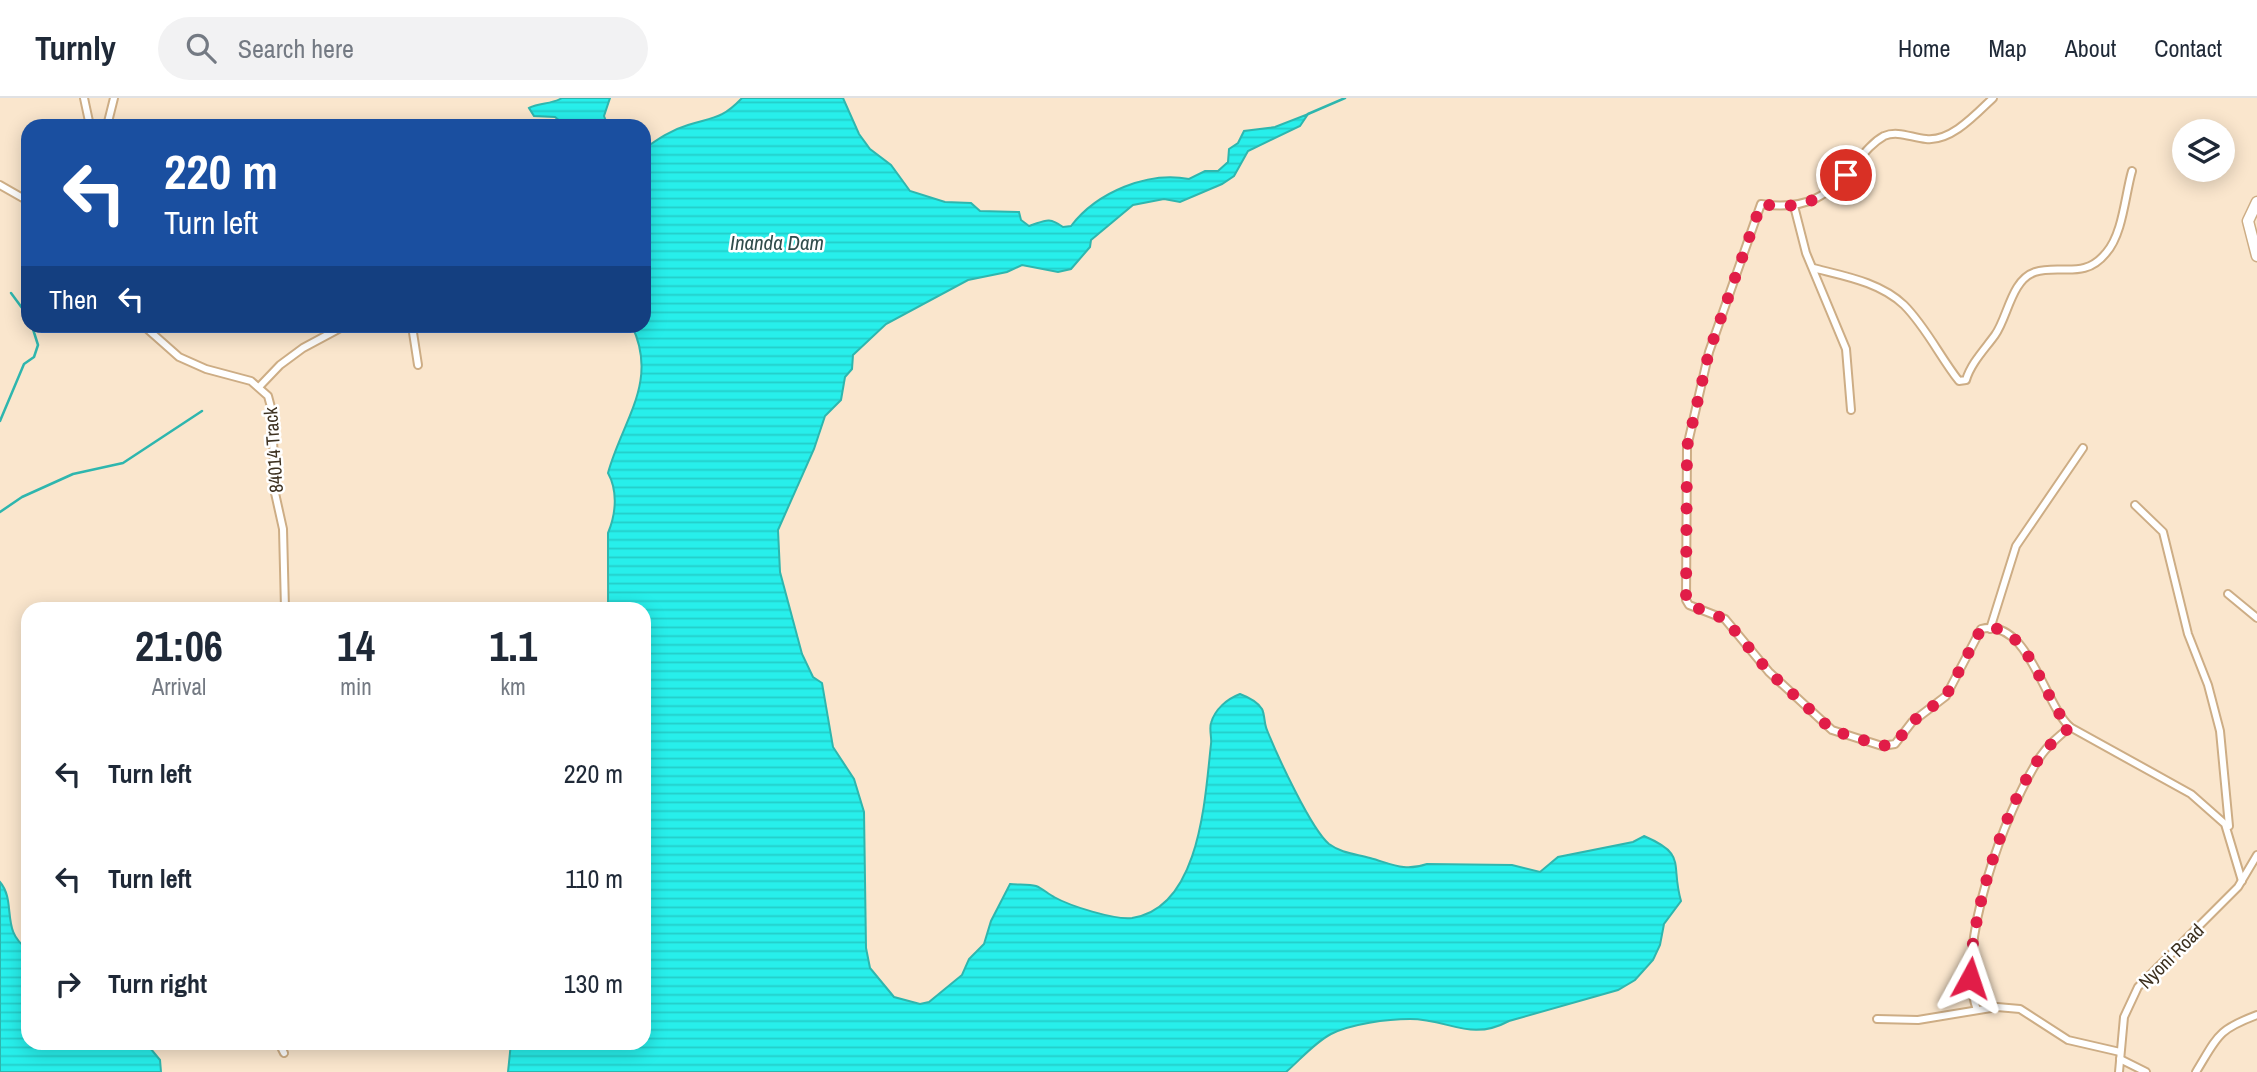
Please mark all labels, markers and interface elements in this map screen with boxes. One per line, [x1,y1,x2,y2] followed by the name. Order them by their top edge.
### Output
[158,17,648,80] search box
[35,26,116,70] text: Turnly
[182,29,220,67] icon: search
[238,31,354,66] text: Search here
[1898,32,1950,64] text: Home
[1988,32,2027,64] text: Map
[2065,32,2116,64] text: About
[2154,32,2222,64] text: Contact
[2172,119,2235,182] map controls
[2172,119,2235,182] button: layers
[164,138,278,204] text: 220 m
[1816,145,1876,205] pin
[49,147,140,238] icon: left
[1827,156,1865,194] icon: arrive
[164,201,258,244] text: Turn left
[730,228,824,257] water label: Inanda Dam
[112,280,150,318] icon: left
[49,282,98,317] text: Then
[257,406,289,494] street label: 84014 Track
[135,618,223,674] text: 21:06
[337,618,375,674] text: 14
[489,618,537,674] text: 1.1
[152,671,206,702] text: Arrival
[340,671,372,702] text: min
[501,671,526,702] text: km
[49,755,87,793] icon: left
[108,756,192,791] text: Turn left
[564,756,623,791] text: 220 m
[49,860,87,898] icon: left
[108,861,192,896] text: Turn left
[565,861,623,896] text: 110 m
[2133,918,2209,994] street label: Nyoni Road
[1933,941,2007,1015] position arrow
[49,965,87,1003] icon: right
[108,966,207,1001] text: Turn right
[564,966,623,1001] text: 130 m

